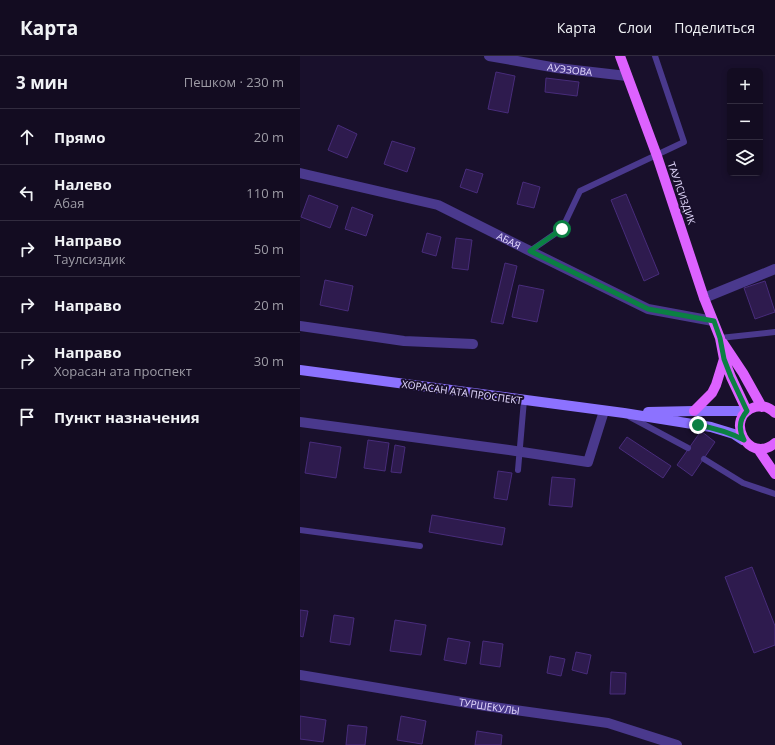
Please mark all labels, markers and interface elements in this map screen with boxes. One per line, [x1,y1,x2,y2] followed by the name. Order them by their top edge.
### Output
[20,15,78,41] text: Карта
[557,18,596,37] text: Карта
[618,18,652,37] text: Слои
[674,18,755,37] text: Поделиться
[546,59,594,79] street label: АУЭЗОВА
[727,68,763,176] map controls
[727,68,763,104] button: +
[16,71,68,94] text: 3 мин
[184,73,284,91] text: Пешком · 230 m
[727,104,763,140] button: −
[16,126,38,148] icon: ahead
[54,127,106,147] text: Прямо
[254,128,284,146] text: 20 m
[727,140,763,176] button: layers
[665,160,700,227] street label: ТАУЛСИЗДИК
[54,174,112,194] text: Налево
[16,182,38,204] icon: left
[246,184,284,202] text: 110 m
[54,194,84,212] text: Абая
[553,220,571,238] route start
[495,229,523,252] street label: АБАЯ
[54,230,122,250] text: Направо
[16,238,38,260] icon: right
[254,240,284,258] text: 50 m
[54,250,126,268] text: Таулсиздик
[16,294,38,316] icon: right
[54,295,122,315] text: Направо
[254,296,284,314] text: 20 m
[54,342,122,362] text: Направо
[16,350,38,372] icon: right
[254,352,284,370] text: 30 m
[54,362,192,380] text: Хорасан ата проспект
[401,377,523,407] street label: ХОРАСАН АТА ПРОСПЕКТ
[16,406,38,428] icon: arrive
[54,407,200,427] text: Пункт назначения
[689,416,707,434] route end
[458,695,521,718] street label: ТУРШЕКУЛЫ

